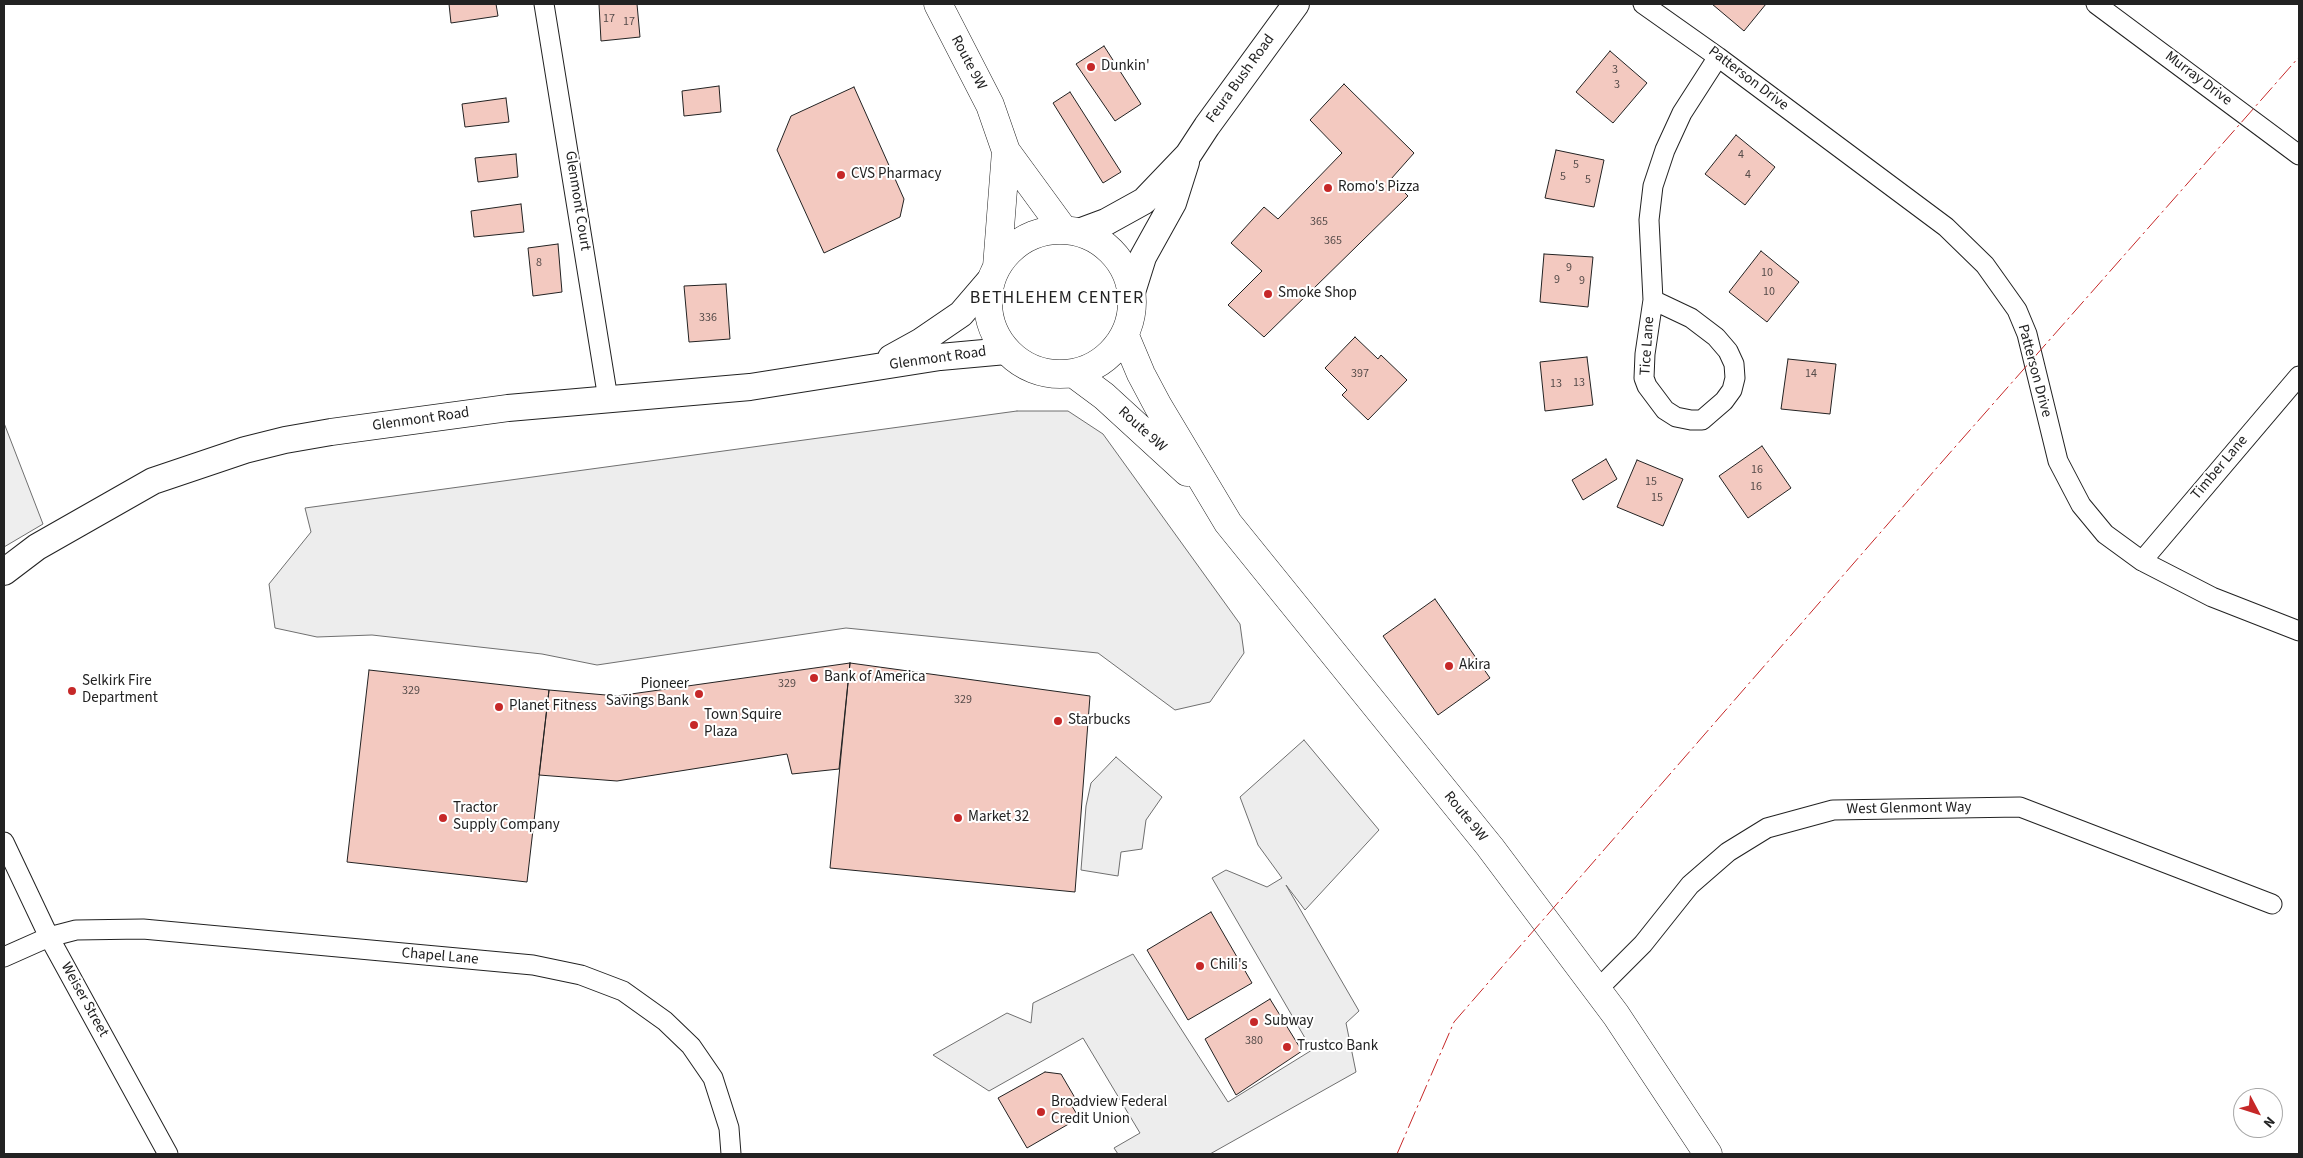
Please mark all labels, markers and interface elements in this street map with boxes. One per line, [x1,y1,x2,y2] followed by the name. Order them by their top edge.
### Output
[603,12,615,26] house number: 17
[623,15,635,29] house number: 17
[1203,31,1279,127] street label: Feura Bush Road
[946,33,990,93] street label: Route 9W
[1704,43,1792,115] street label: Patterson Drive
[2161,48,2235,110] street label: Murray Drive
[1101,58,1150,76] place label: Dunkin'
[1085,61,1097,73] marker: Dunkin'
[1612,63,1618,77] house number: 3
[1614,78,1620,92] house number: 3
[1738,148,1744,162] house number: 4
[560,150,594,252] street label: Glenmont Court
[1573,158,1579,172] house number: 5
[851,166,941,184] place label: CVS Pharmacy
[1745,168,1751,182] house number: 4
[835,169,847,181] marker: CVS Pharmacy
[1560,170,1566,184] house number: 5
[1585,173,1591,187] house number: 5
[1338,179,1420,197] place label: Romo's Pizza
[1322,182,1334,194] marker: Romo's Pizza
[1310,215,1328,229] house number: 365
[1324,234,1342,248] house number: 365
[536,256,542,270] house number: 8
[1566,261,1572,275] house number: 9
[1761,266,1773,280] house number: 10
[1554,273,1560,287] house number: 9
[1579,274,1585,288] house number: 9
[1278,285,1357,303] place label: Smoke Shop
[1763,285,1775,299] house number: 10
[968,288,1146,310] district label: BETHLEHEM CENTER
[1262,288,1274,300] marker: Smoke Shop
[699,311,717,325] house number: 336
[1637,316,1659,376] street label: Tice Lane
[2013,323,2055,419] street label: Patterson Drive
[888,343,988,375] street label: Glenmont Road
[1351,367,1369,381] house number: 397
[1805,367,1817,381] house number: 14
[1573,376,1585,390] house number: 13
[1550,377,1562,391] house number: 13
[1114,403,1170,457] street label: Route 9W
[371,404,471,436] street label: Glenmont Road
[2188,432,2252,504] street label: Timber Lane
[1751,463,1763,477] house number: 16
[1645,475,1657,489] house number: 15
[1750,480,1762,494] house number: 16
[1651,491,1663,505] house number: 15
[1459,657,1491,675] place label: Akira
[1443,660,1455,672] marker: Akira
[824,669,926,687] place label: Bank of America
[808,672,820,684] marker: Bank of America
[82,673,158,708] place label: Selkirk Fire Department
[606,676,689,711] place label: Pioneer Savings Bank
[778,677,796,691] house number: 329
[402,684,420,698] house number: 329
[66,685,78,697] marker: Selkirk Fire Department
[693,688,705,700] marker: Pioneer Savings Bank
[954,693,972,707] house number: 329
[509,698,597,716] place label: Planet Fitness
[493,701,505,713] marker: Planet Fitness
[704,707,782,742] place label: Town Squire Plaza
[1068,712,1130,730] place label: Starbucks
[1052,715,1064,727] marker: Starbucks
[688,719,700,731] marker: Town Squire Plaza
[1439,788,1491,846] street label: Route 9W
[1846,799,1972,819] street label: West Glenmont Way
[453,800,560,835] place label: Tractor Supply Company
[968,809,1029,827] place label: Market 32
[437,812,449,824] marker: Tractor Supply Company
[952,812,964,824] marker: Market 32
[401,945,479,969] street label: Chapel Lane
[1210,957,1248,975] place label: Chili's
[56,960,112,1040] street label: Weiser Street
[1194,960,1206,972] marker: Chili's
[1264,1013,1314,1031] place label: Subway
[1248,1016,1260,1028] marker: Subway
[1245,1034,1263,1048] house number: 380
[1297,1038,1378,1056] place label: Trustco Bank
[1281,1041,1293,1053] marker: Trustco Bank
[2233,1088,2283,1138] north arrow
[1051,1094,1167,1129] place label: Broadview Federal Credit Union
[1035,1106,1047,1118] marker: Broadview Federal Credit Union
[2258,1112,2279,1132] text: N

